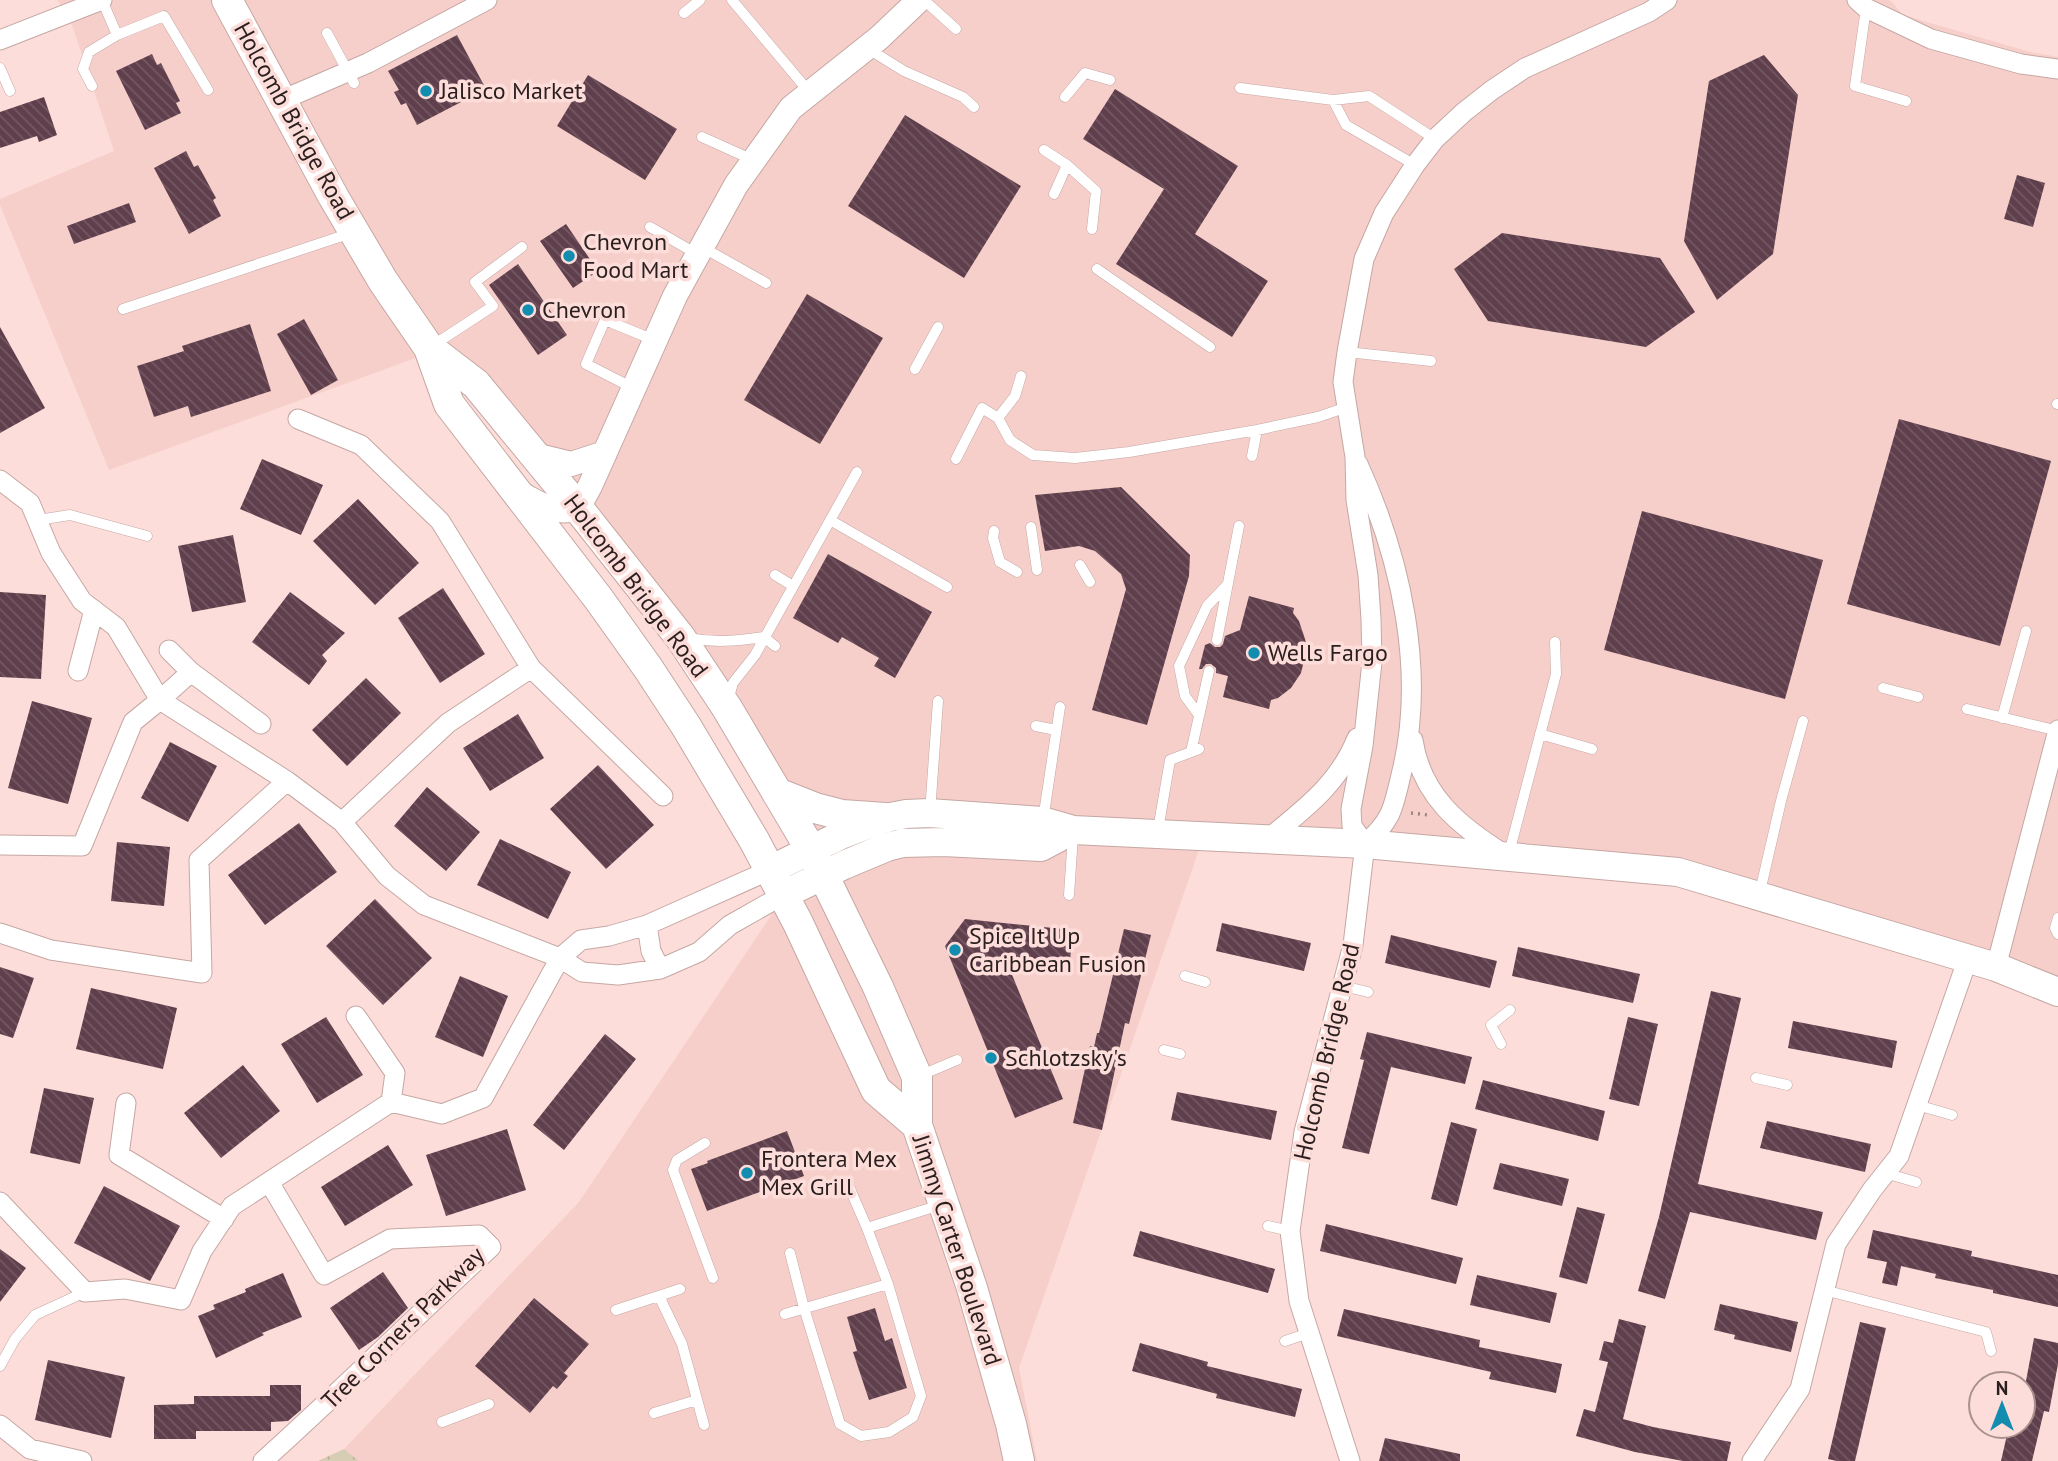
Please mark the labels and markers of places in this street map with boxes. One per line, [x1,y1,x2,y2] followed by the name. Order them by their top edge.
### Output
[439,75,583,106] place label: Jalisco Market
[418,83,434,99] marker: Jalisco Market
[583,226,688,285] place label: Chevron Food Mart
[561,248,577,264] marker: Chevron Food Mart
[542,294,626,325] place label: Chevron
[520,302,536,318] marker: Chevron
[1268,637,1388,668] place label: Wells Fargo
[1246,645,1262,661] marker: Wells Fargo
[969,920,1146,979] place label: Spice It Up Caribbean Fusion
[947,942,963,958] marker: Spice It Up Caribbean Fusion
[1005,1042,1127,1073] place label: Schlotzsky's
[983,1050,999,1066] marker: Schlotzsky's
[761,1143,897,1202] place label: Frontera Mex Mex Grill
[739,1165,755,1181] marker: Frontera Mex Mex Grill

